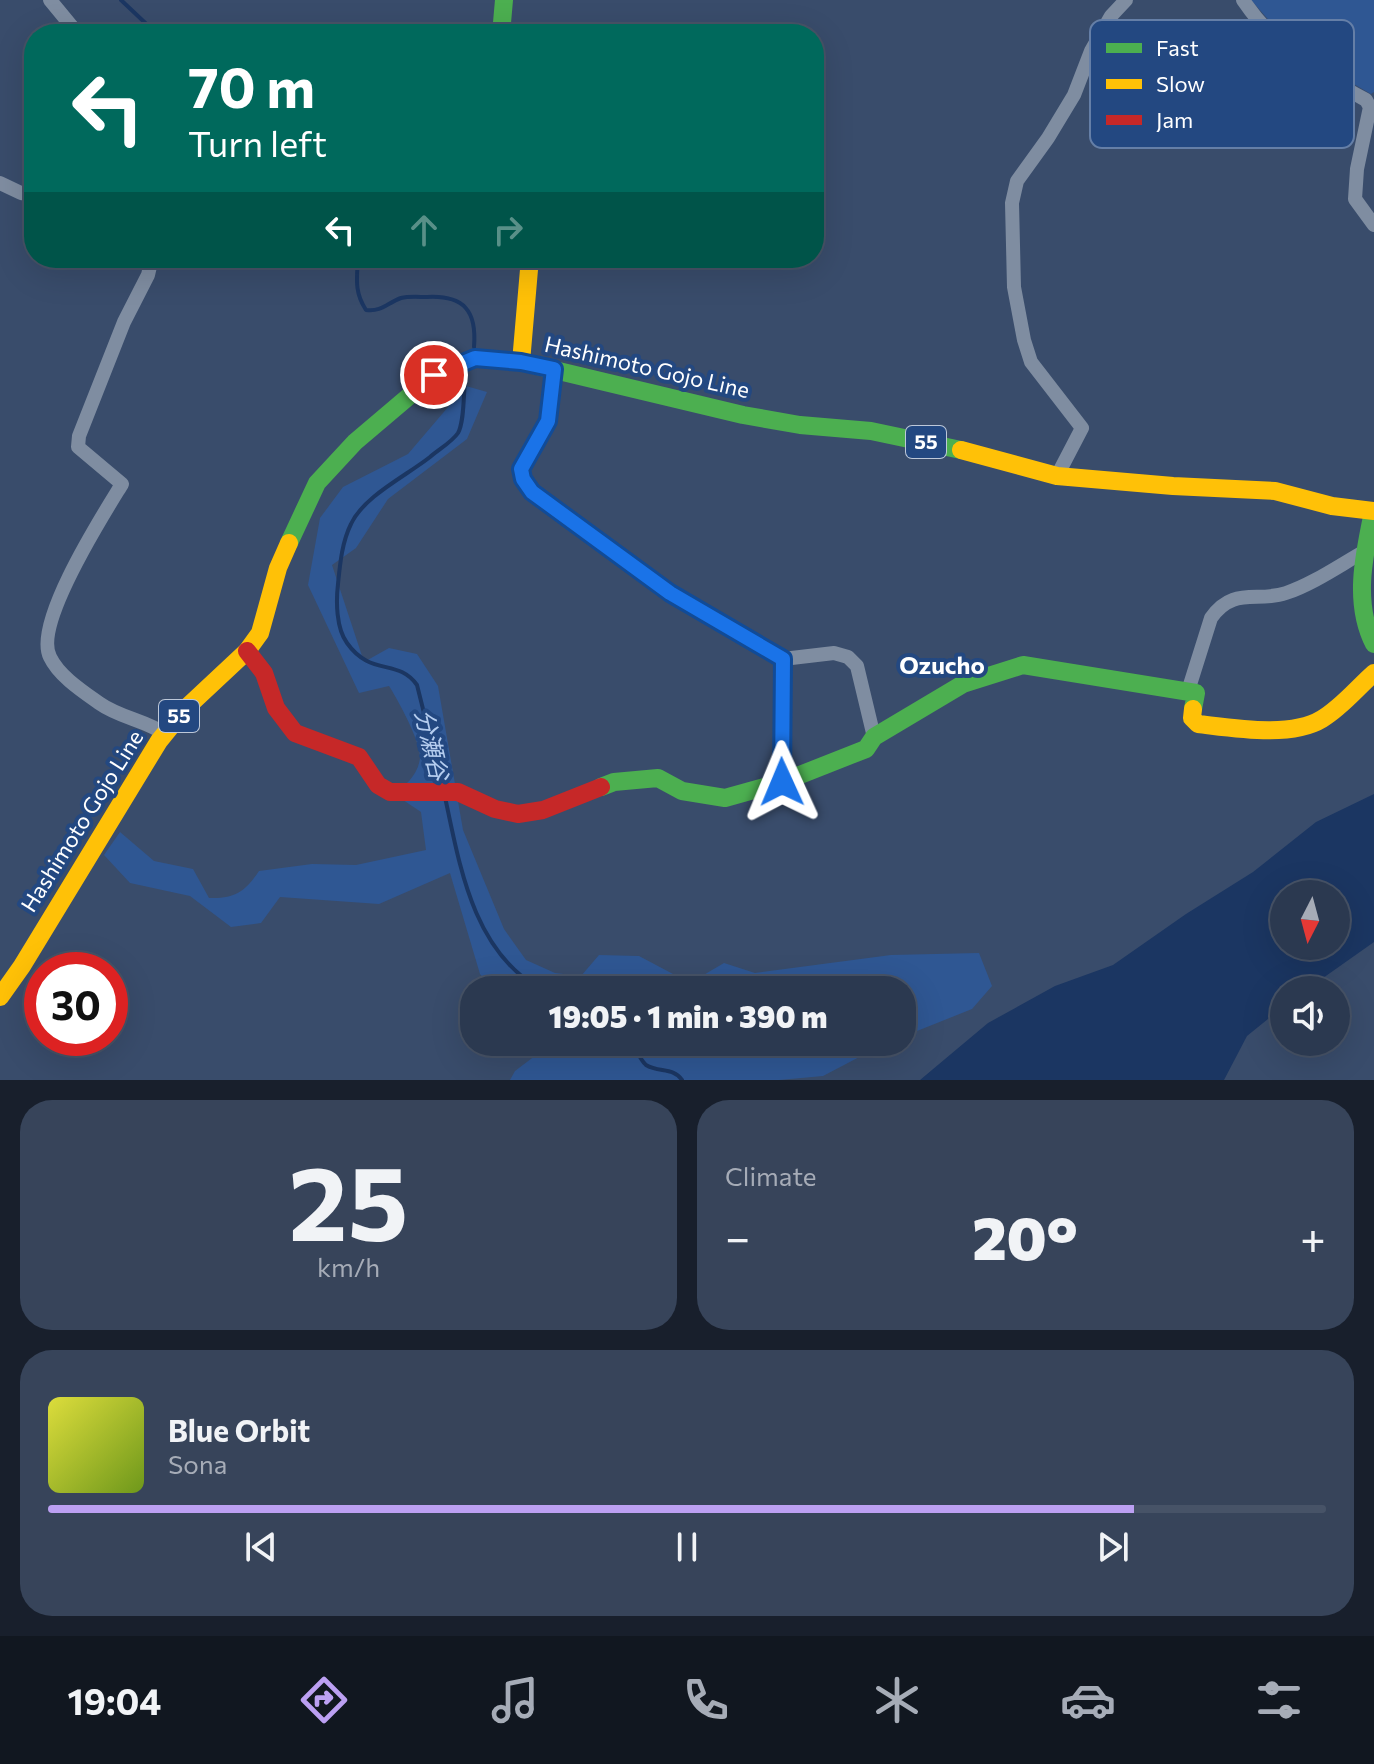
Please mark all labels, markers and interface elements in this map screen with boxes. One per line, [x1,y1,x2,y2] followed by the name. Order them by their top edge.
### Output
[1090,20,1354,148] legend
[1156,34,1199,61] text: Fast
[188,51,315,120] text: 70 m
[56,56,160,160] icon: left
[1156,70,1205,97] text: Slow
[1156,106,1193,133] text: Jam
[188,120,327,164] text: Turn left
[318,208,362,252] icon: left
[402,208,446,252] icon: ahead
[486,208,530,252] icon: right
[542,330,752,403] street label: Hashimoto Gojo Line
[400,341,468,409] pin
[412,353,456,397] icon: arrive
[906,426,946,458] road number: 55
[899,650,985,679] district label: Ozucho
[159,700,199,732] road number: 55
[410,706,455,785] water label: 分瀬谷
[15,725,149,917] street label: Hashimoto Gojo Line
[740,740,824,824] position arrow
[1270,880,1350,960] north arrow
[1270,880,1350,1056] map controls
[24,952,128,1056] speed limit sign: 30
[1270,976,1350,1056] button: sound
[549,997,827,1034] text: 19:05 · 1 min · 390 m
[289,1135,408,1262] text: 25
[725,1160,817,1191] text: Climate
[972,1199,1078,1272] text: 20°
[725,1209,750,1263] text: −
[1300,1209,1326,1263] text: +
[317,1251,380,1282] text: km/h
[168,1411,310,1448] text: Blue Orbit
[168,1448,227,1479] text: Sona
[239,1525,283,1569] icon: previous
[665,1525,709,1569] icon: pause
[1091,1525,1135,1569] icon: next
[296,1672,352,1728] icon: directions
[487,1672,543,1728] icon: music
[678,1672,734,1728] icon: phone
[869,1672,925,1728] icon: climate
[1060,1672,1116,1728] icon: car
[1251,1672,1307,1728] icon: filters
[67,1678,161,1722] text: 19:04

